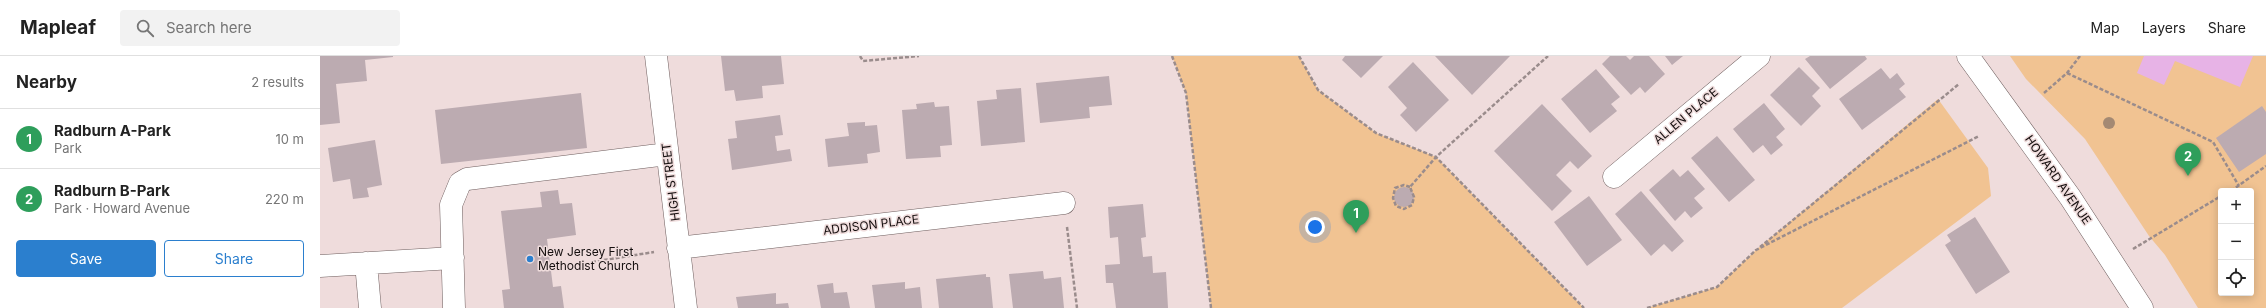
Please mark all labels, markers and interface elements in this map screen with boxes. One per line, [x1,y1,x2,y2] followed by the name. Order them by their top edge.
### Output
[120,10,400,46] search box
[20,16,96,39] text: Mapleaf
[134,17,156,39] icon: search
[166,18,252,37] text: Search here
[2091,19,2120,36] text: Map
[2142,19,2186,36] text: Layers
[2208,19,2246,36] text: Share
[16,72,77,92] text: Nearby
[251,74,304,90] text: 2 results
[1650,84,1721,147] street label: ALLEN PLACE
[54,121,171,140] text: Radburn A-Park
[26,131,32,147] text: 1
[275,131,304,147] text: 10 m
[2022,132,2095,227] street label: HOWARD AVENUE
[54,140,82,156] text: Park
[658,142,683,222] street label: HIGH STREET
[2175,143,2201,176] pin: 2
[54,181,170,200] text: Radburn B-Park
[2218,188,2254,296] map controls
[2218,188,2254,224] button: +
[25,191,33,207] text: 2
[265,191,304,207] text: 220 m
[54,200,190,216] text: Park · Howard Avenue
[1343,200,1369,233] pin: 1
[822,211,920,238] street label: ADDISON PLACE
[1305,217,1325,237] your location
[2218,224,2254,260] button: −
[16,240,156,277] button: Save
[164,240,304,277] button: Share
[538,244,639,273] place label: New Jersey First Methodist Church
[525,254,535,264] marker: New Jersey First Methodist Church
[2218,260,2254,296] button: locate

